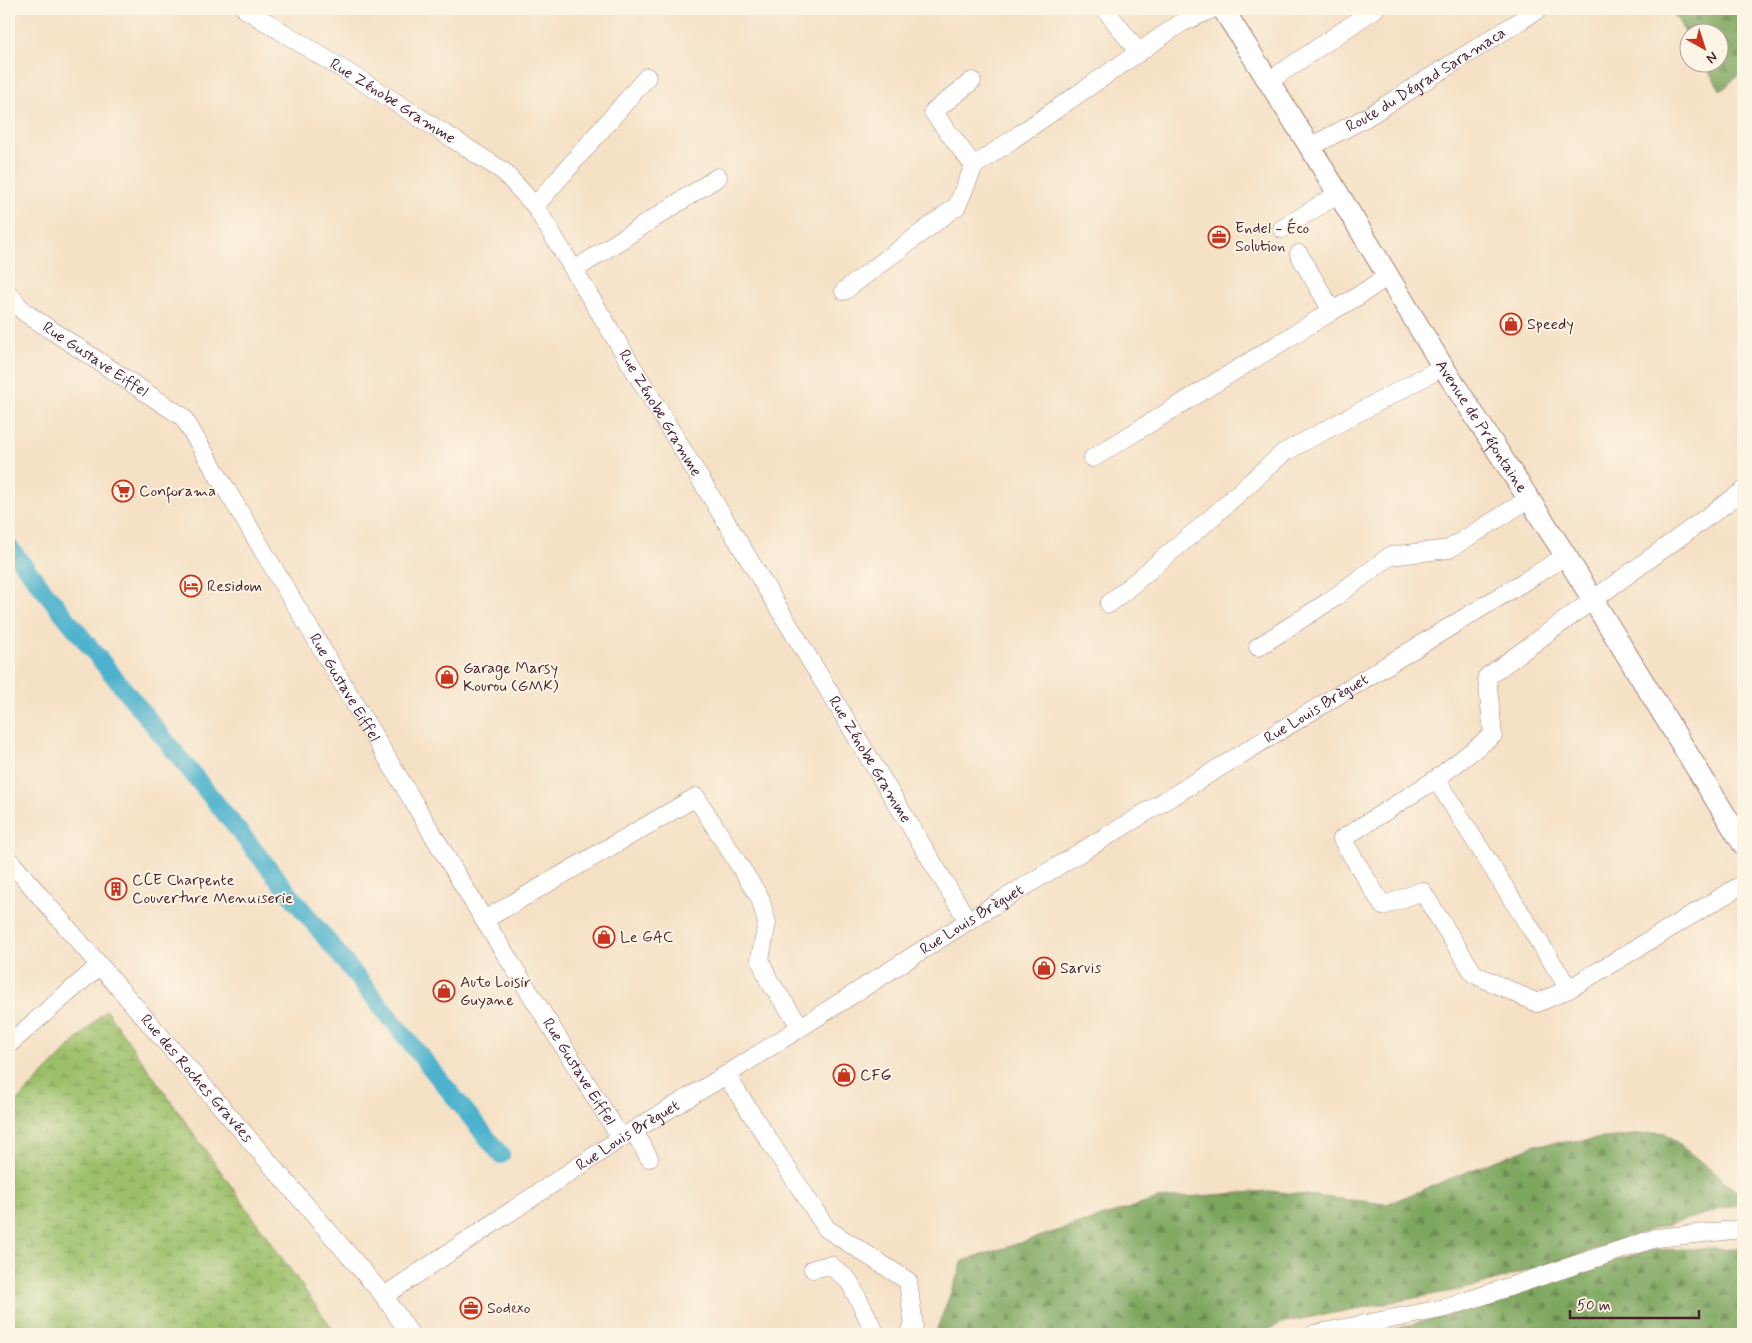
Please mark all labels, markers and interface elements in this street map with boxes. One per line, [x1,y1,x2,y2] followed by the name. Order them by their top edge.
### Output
[1342,22,1510,137] street label: Route du Dégrad Saramaca
[1680,22,1730,72] north arrow
[1702,47,1721,67] text: N
[326,53,460,148] street label: Rue Zénobe Gramme
[1235,218,1309,257] place label: Endel - Éco Solution
[1207,225,1231,249] office icon: Endel - Éco Solution
[1499,312,1523,336] shop icon: Speedy
[1527,314,1574,335] place label: Speedy
[38,317,152,402] street label: Rue Gustave Eiffel
[614,346,707,480] street label: Rue Zénobe Gramme
[1431,356,1533,497] street label: Avenue de Préfontaine
[111,479,135,503] supermarket icon: Conforama
[139,481,216,504] place label: Conforama
[179,574,203,598] hotel icon: Residom
[207,576,262,597] place label: Residom
[304,629,385,745] street label: Rue Gustave Eiffel
[463,658,559,697] place label: Garage Marsy Kourou (GMK)
[435,665,459,689] shop icon: Garage Marsy Kourou (GMK)
[1260,669,1372,748] street label: Rue Louis Brèguet
[824,692,917,827] street label: Rue Zénobe Gramme
[132,870,293,909] place label: CCE Charpente Couverture Menuiserie
[104,877,128,901] building icon: CCE Charpente Couverture Menuiserie
[916,879,1027,960] street label: Rue Louis Brèguet
[592,925,616,949] shop icon: Le GAC
[620,927,673,948] place label: Le GAC
[1032,956,1056,980] shop icon: Sarvis
[1060,958,1101,979] place label: Sarvis
[460,972,531,1011] place label: Auto Loisir Guyane
[432,979,456,1003] shop icon: Auto Loisir Guyane
[136,1010,258,1147] street label: Rue des Roches Gravées
[538,1014,621,1129] street label: Rue Gustave Eiffel
[832,1063,856,1087] shop icon: CFG
[860,1065,891,1086] place label: CFG
[572,1095,683,1176] street label: Rue Louis Brèguet
[1570,1288,1698,1320] scale bar
[459,1296,483,1320] office icon: Sodexo
[1577,1296,1611,1316] text: 50 m
[487,1298,531,1319] place label: Sodexo

